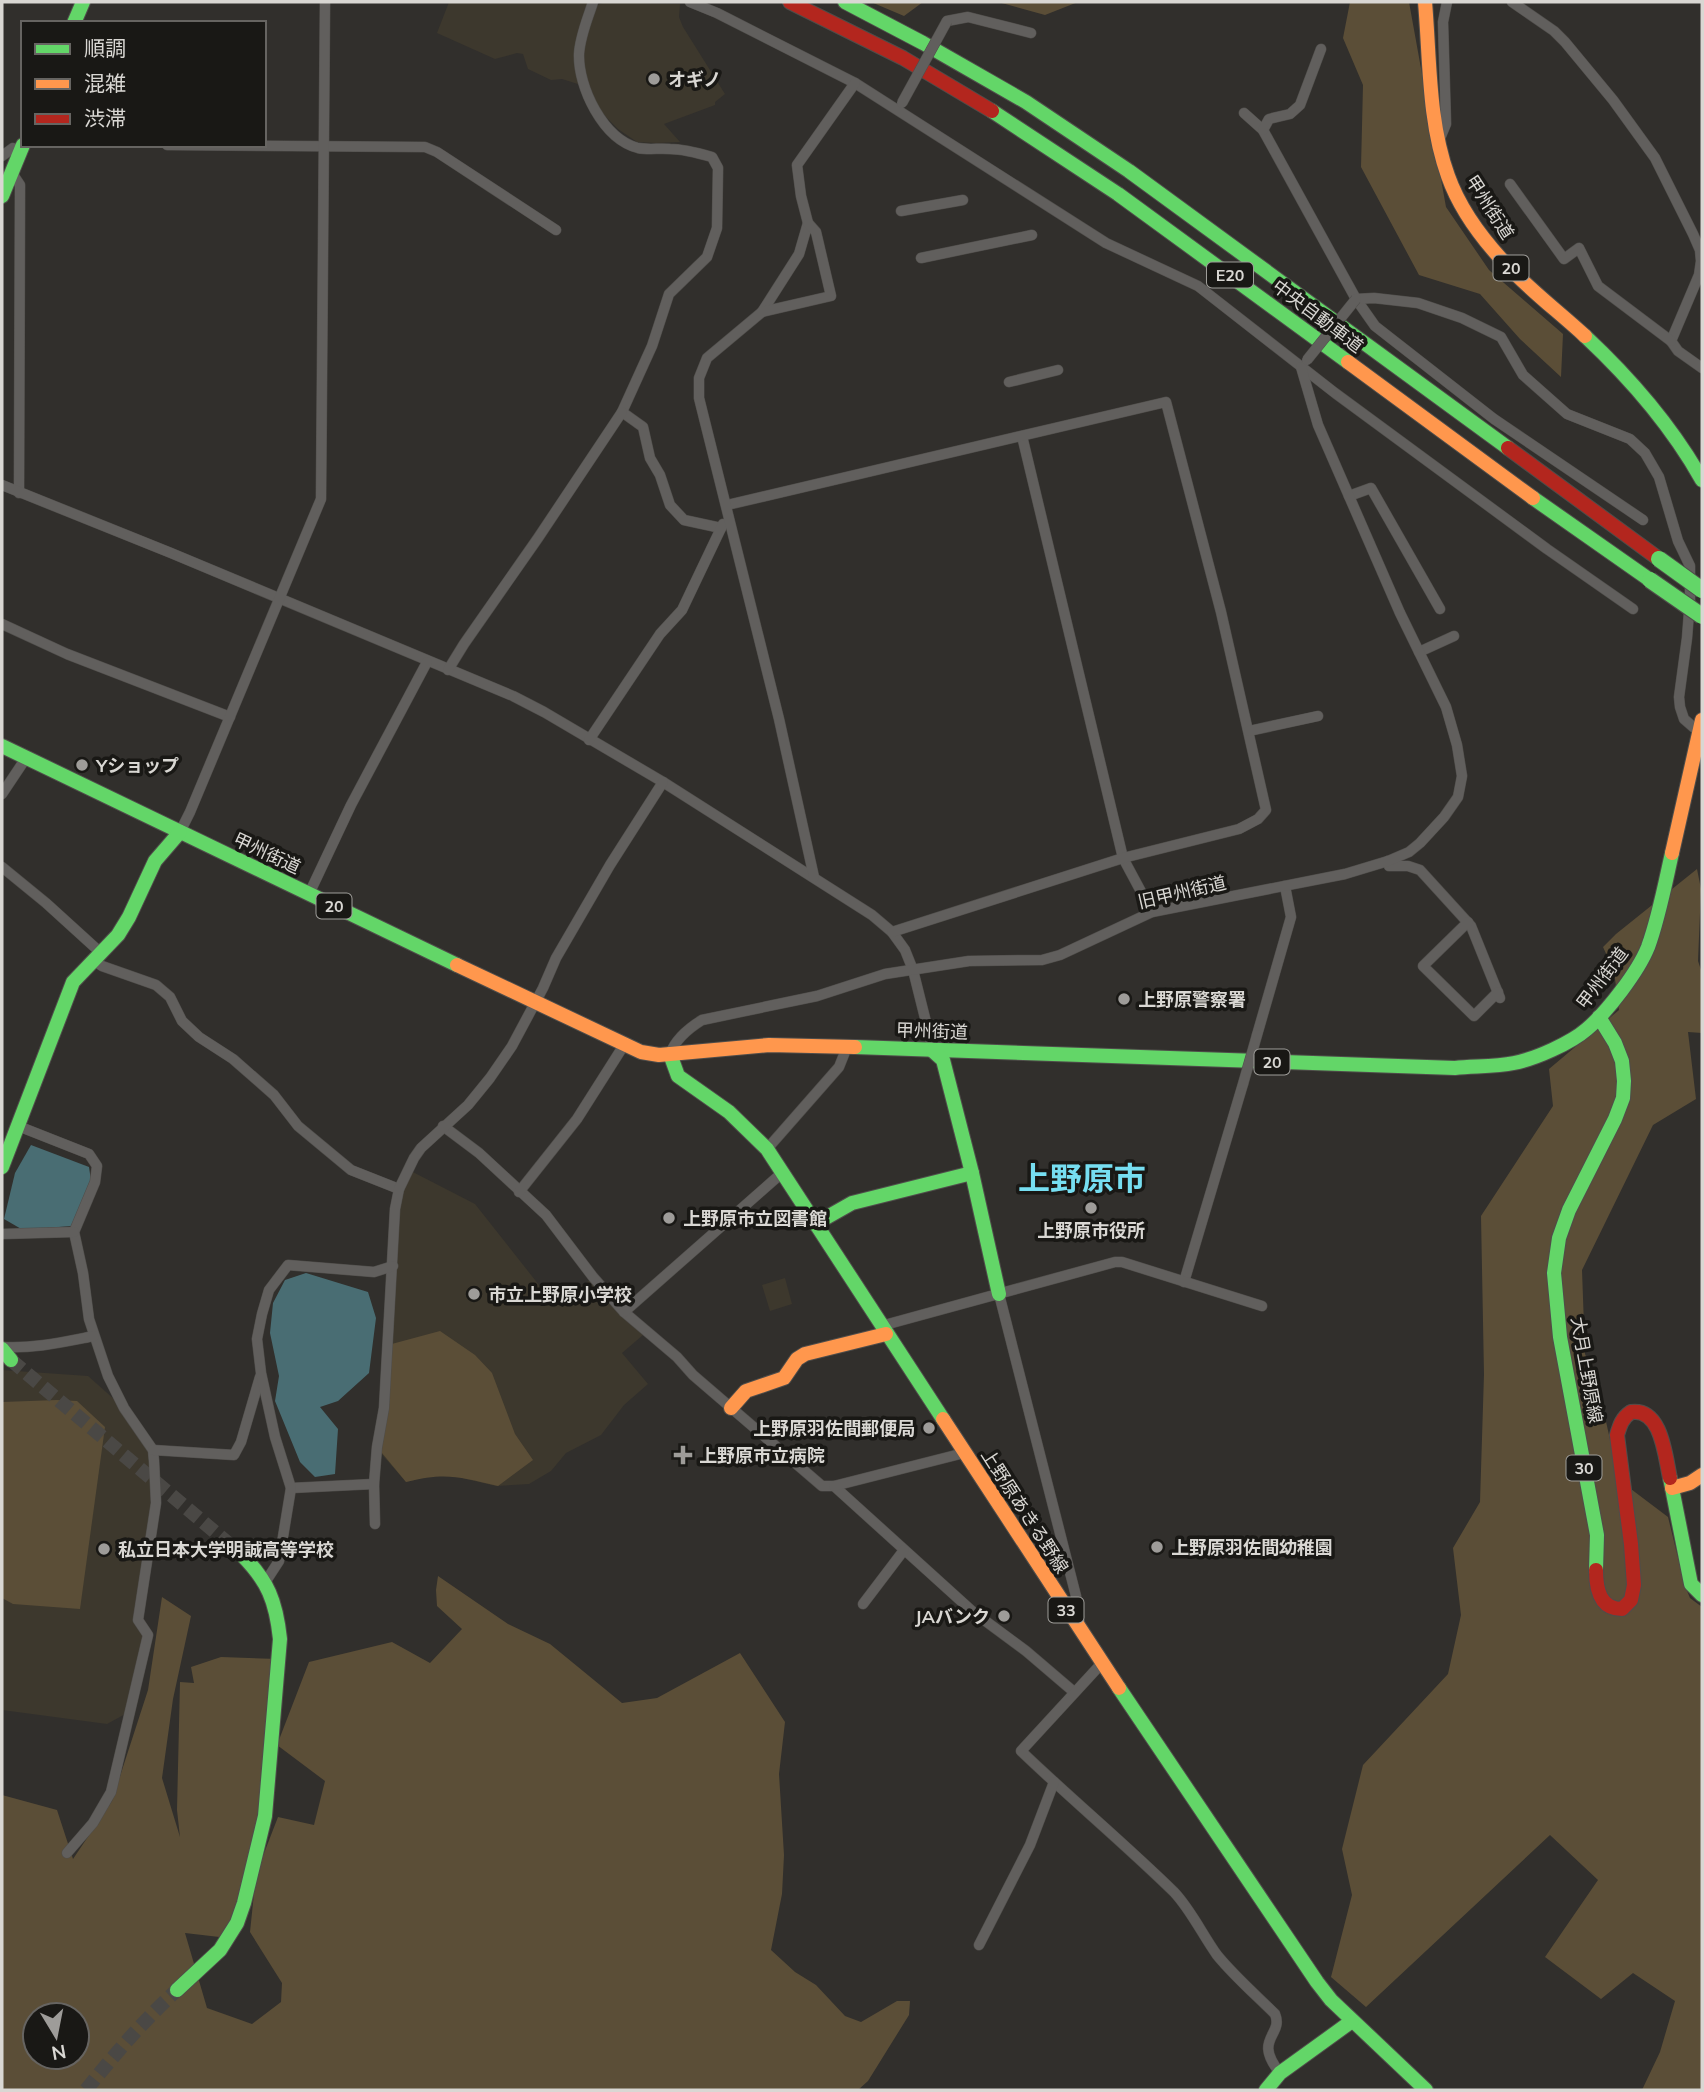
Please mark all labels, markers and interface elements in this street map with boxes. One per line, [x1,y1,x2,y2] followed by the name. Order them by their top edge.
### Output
[21,21,266,147] legend
[84,35,126,61] text: 順調
[668,68,721,91] place label: オギノ
[84,70,126,96] text: 混雑
[646,71,662,87] marker: オギノ
[84,105,126,131] text: 渋滞
[1461,171,1519,243] street label: 甲州街道
[1494,256,1528,280] road number: 20
[1207,262,1253,288] road number: E20
[1268,274,1368,358] street label: 中央自動車道
[95,754,179,777] place label: Yショップ
[74,757,90,773] marker: Yショップ
[230,827,304,879] street label: 甲州街道
[1136,871,1228,913] street label: 旧甲州街道
[316,893,352,918] road number: 20
[1571,942,1633,1014] street label: 甲州街道
[1138,988,1246,1011] place label: 上野原警察署
[1116,991,1132,1007] marker: 上野原警察署
[896,1018,968,1044] street label: 甲州街道
[1254,1050,1290,1074] road number: 20
[1018,1158,1146,1198] district label: 上野原市
[1083,1200,1099,1216] marker: 上野原市役所
[683,1207,827,1230] place label: 上野原市立図書館
[661,1210,677,1226] marker: 上野原市立図書館
[1037,1219,1145,1242] place label: 上野原市役所
[488,1283,632,1306] place label: 市立上野原小学校
[466,1286,482,1302] marker: 市立上野原小学校
[1566,1315,1608,1425] street label: 大月上野原線
[753,1417,915,1440] place label: 上野原羽佐間郵便局
[921,1420,937,1436] marker: 上野原羽佐間郵便局
[699,1444,825,1467] place label: 上野原市立病院
[673,1445,693,1465] marker: 上野原市立病院
[976,1445,1074,1577] street label: 上野原あきる野線
[1566,1456,1602,1480] road number: 30
[1171,1536,1333,1559] place label: 上野原羽佐間幼稚園
[118,1538,334,1561] place label: 私立日本大学明誠高等学校
[1149,1539,1165,1555] marker: 上野原羽佐間幼稚園
[96,1541,112,1557] marker: 私立日本大学明誠高等学校
[1048,1598,1084,1622] road number: 33
[915,1605,990,1628] place label: JAバンク
[996,1608,1012,1624] marker: JAバンク
[21,2001,91,2071] north arrow
[50,2040,68,2066] text: N

